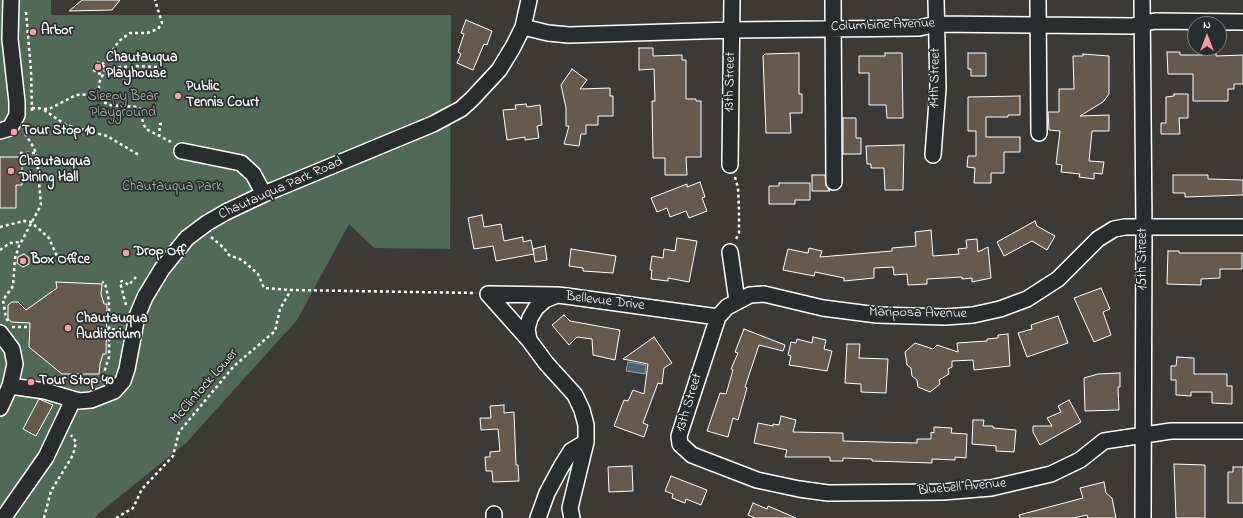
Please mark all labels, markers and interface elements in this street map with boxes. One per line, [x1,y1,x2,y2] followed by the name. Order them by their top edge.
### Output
[831,16,935,36] street label: Columbine Avenue
[1187,16,1227,56] north arrow
[1203,17,1211,33] text: N
[41,24,73,40] place label: Arbor
[28,27,38,37] marker: Arbor
[927,48,945,108] street label: 14th Street
[106,51,177,84] place label: Chautauqua Playhouse
[722,52,740,112] street label: 13th Street
[93,62,103,72] marker: Chautauqua Playhouse
[186,80,259,112] place label: Public Tennis Court
[88,90,158,122] park label: Sleepy Bear Playground
[173,91,183,101] marker: Public Tennis Court
[22,124,95,140] place label: Tour Stop 10
[9,127,19,137] marker: Tour Stop 10
[216,154,346,224] street label: Chautauqua Park Road
[19,155,90,188] place label: Chautauqua Dining Hall
[6,166,16,176] marker: Chautauqua Dining Hall
[122,180,222,196] park label: Chautauqua Park
[1136,228,1152,290] street label: 15th Street
[134,245,186,261] place label: Drop Off
[121,248,131,258] marker: Drop Off
[31,253,90,269] place label: Box Office
[18,256,28,266] marker: Box Office
[565,289,645,315] street label: Bellevue Drive
[869,305,967,323] street label: Mariposa Avenue
[76,312,147,344] place label: Chautauqua Auditorium
[63,323,73,333] marker: Chautauqua Auditorium
[168,346,242,428] street label: McClintock Lower
[673,372,707,434] street label: 13th Street
[39,374,113,390] place label: Tour Stop 40
[26,377,36,387] marker: Tour Stop 40
[917,476,1007,500] street label: Bluebell Avenue

